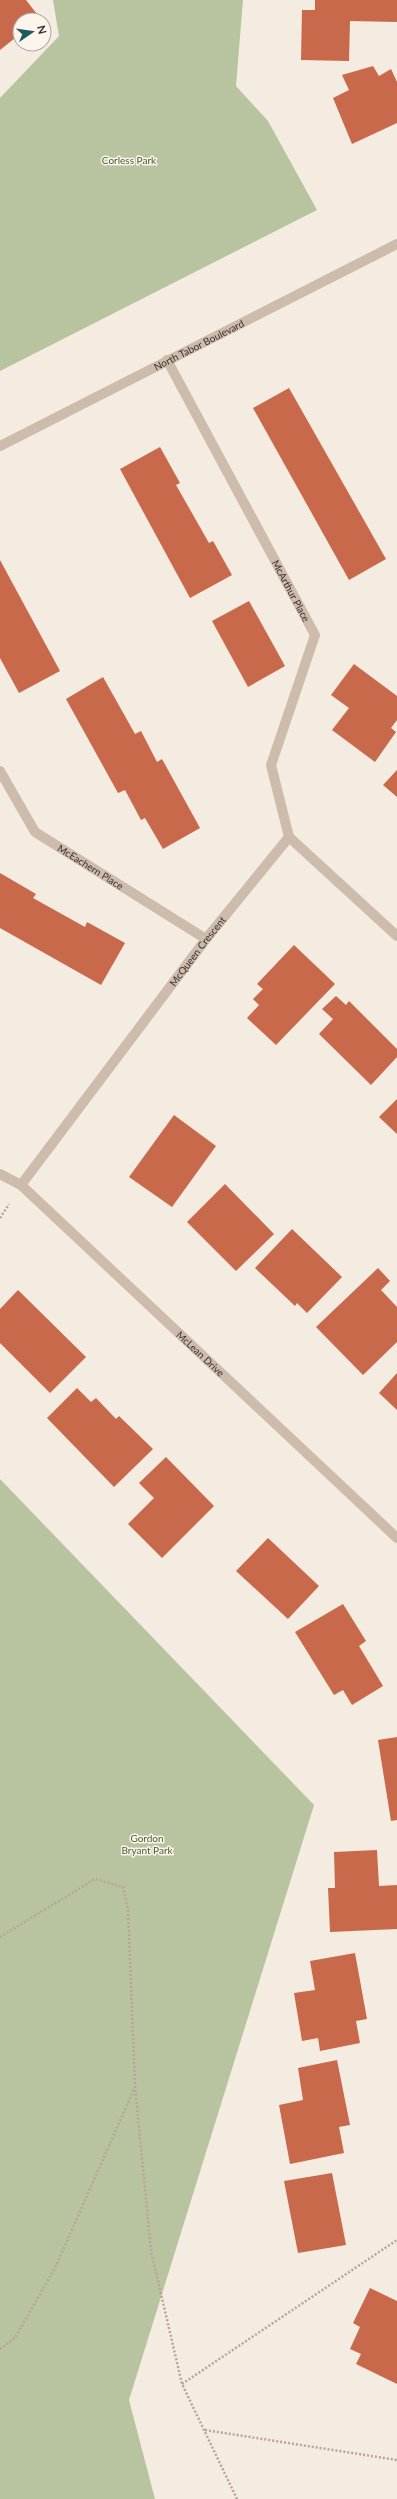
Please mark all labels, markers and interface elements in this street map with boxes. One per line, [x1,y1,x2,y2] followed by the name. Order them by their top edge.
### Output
[12,12,52,52] north arrow
[35,24,50,35] text: N
[102,154,157,166] park label: Corless Park
[152,317,246,373] street label: North Tabor Boulevard
[270,558,313,624] street label: McArthur Place
[56,842,126,892] street label: McEachern Place
[167,913,228,988] street label: McQueen Crescent
[174,1328,227,1379] street label: McLean Drive
[121,1832,174,1856] park label: Gordon Bryant Park

